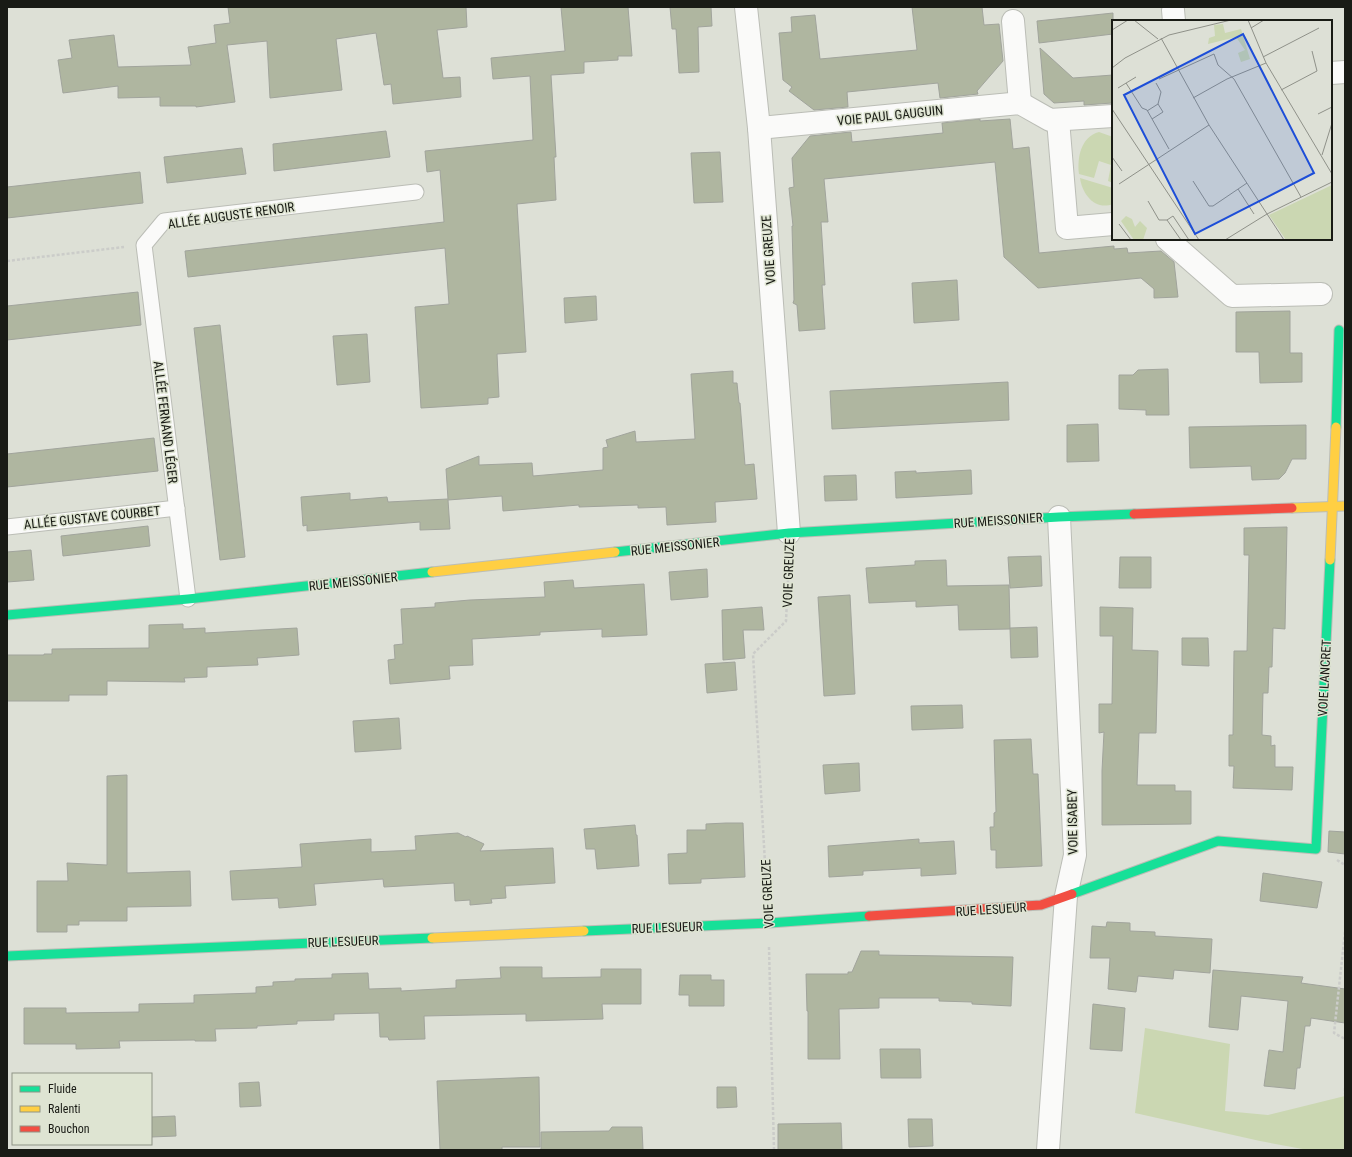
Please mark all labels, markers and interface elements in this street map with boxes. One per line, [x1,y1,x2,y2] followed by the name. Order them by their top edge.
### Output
[1112,20,1332,240] inset map
[836,102,944,129] street label: VOIE PAUL GAUGUIN
[167,199,295,232] street label: ALLÉE AUGUSTE RENOIR
[759,215,778,285] street label: VOIE GREUZE
[151,360,180,484] street label: ALLÉE FERNAND LÉGER
[23,503,161,532] street label: ALLÉE GUSTAVE COURBET
[953,510,1043,531] street label: RUE MEISSONIER
[630,534,720,559] street label: RUE MEISSONIER
[780,538,797,608] street label: VOIE GREUZE
[308,569,398,594] street label: RUE MEISSONIER
[1315,639,1334,717] street label: VOIE LANCRET
[1064,789,1081,855] street label: VOIE ISABEY
[758,859,777,929] street label: VOIE GREUZE
[955,900,1027,919] street label: RUE LESUEUR
[631,919,703,936] street label: RUE LESUEUR
[307,933,379,950] street label: RUE LESUEUR
[12,1073,152,1145] legend
[48,1082,77,1096] text: Fluide
[48,1102,81,1116] text: Ralenti
[48,1122,90,1136] text: Bouchon

